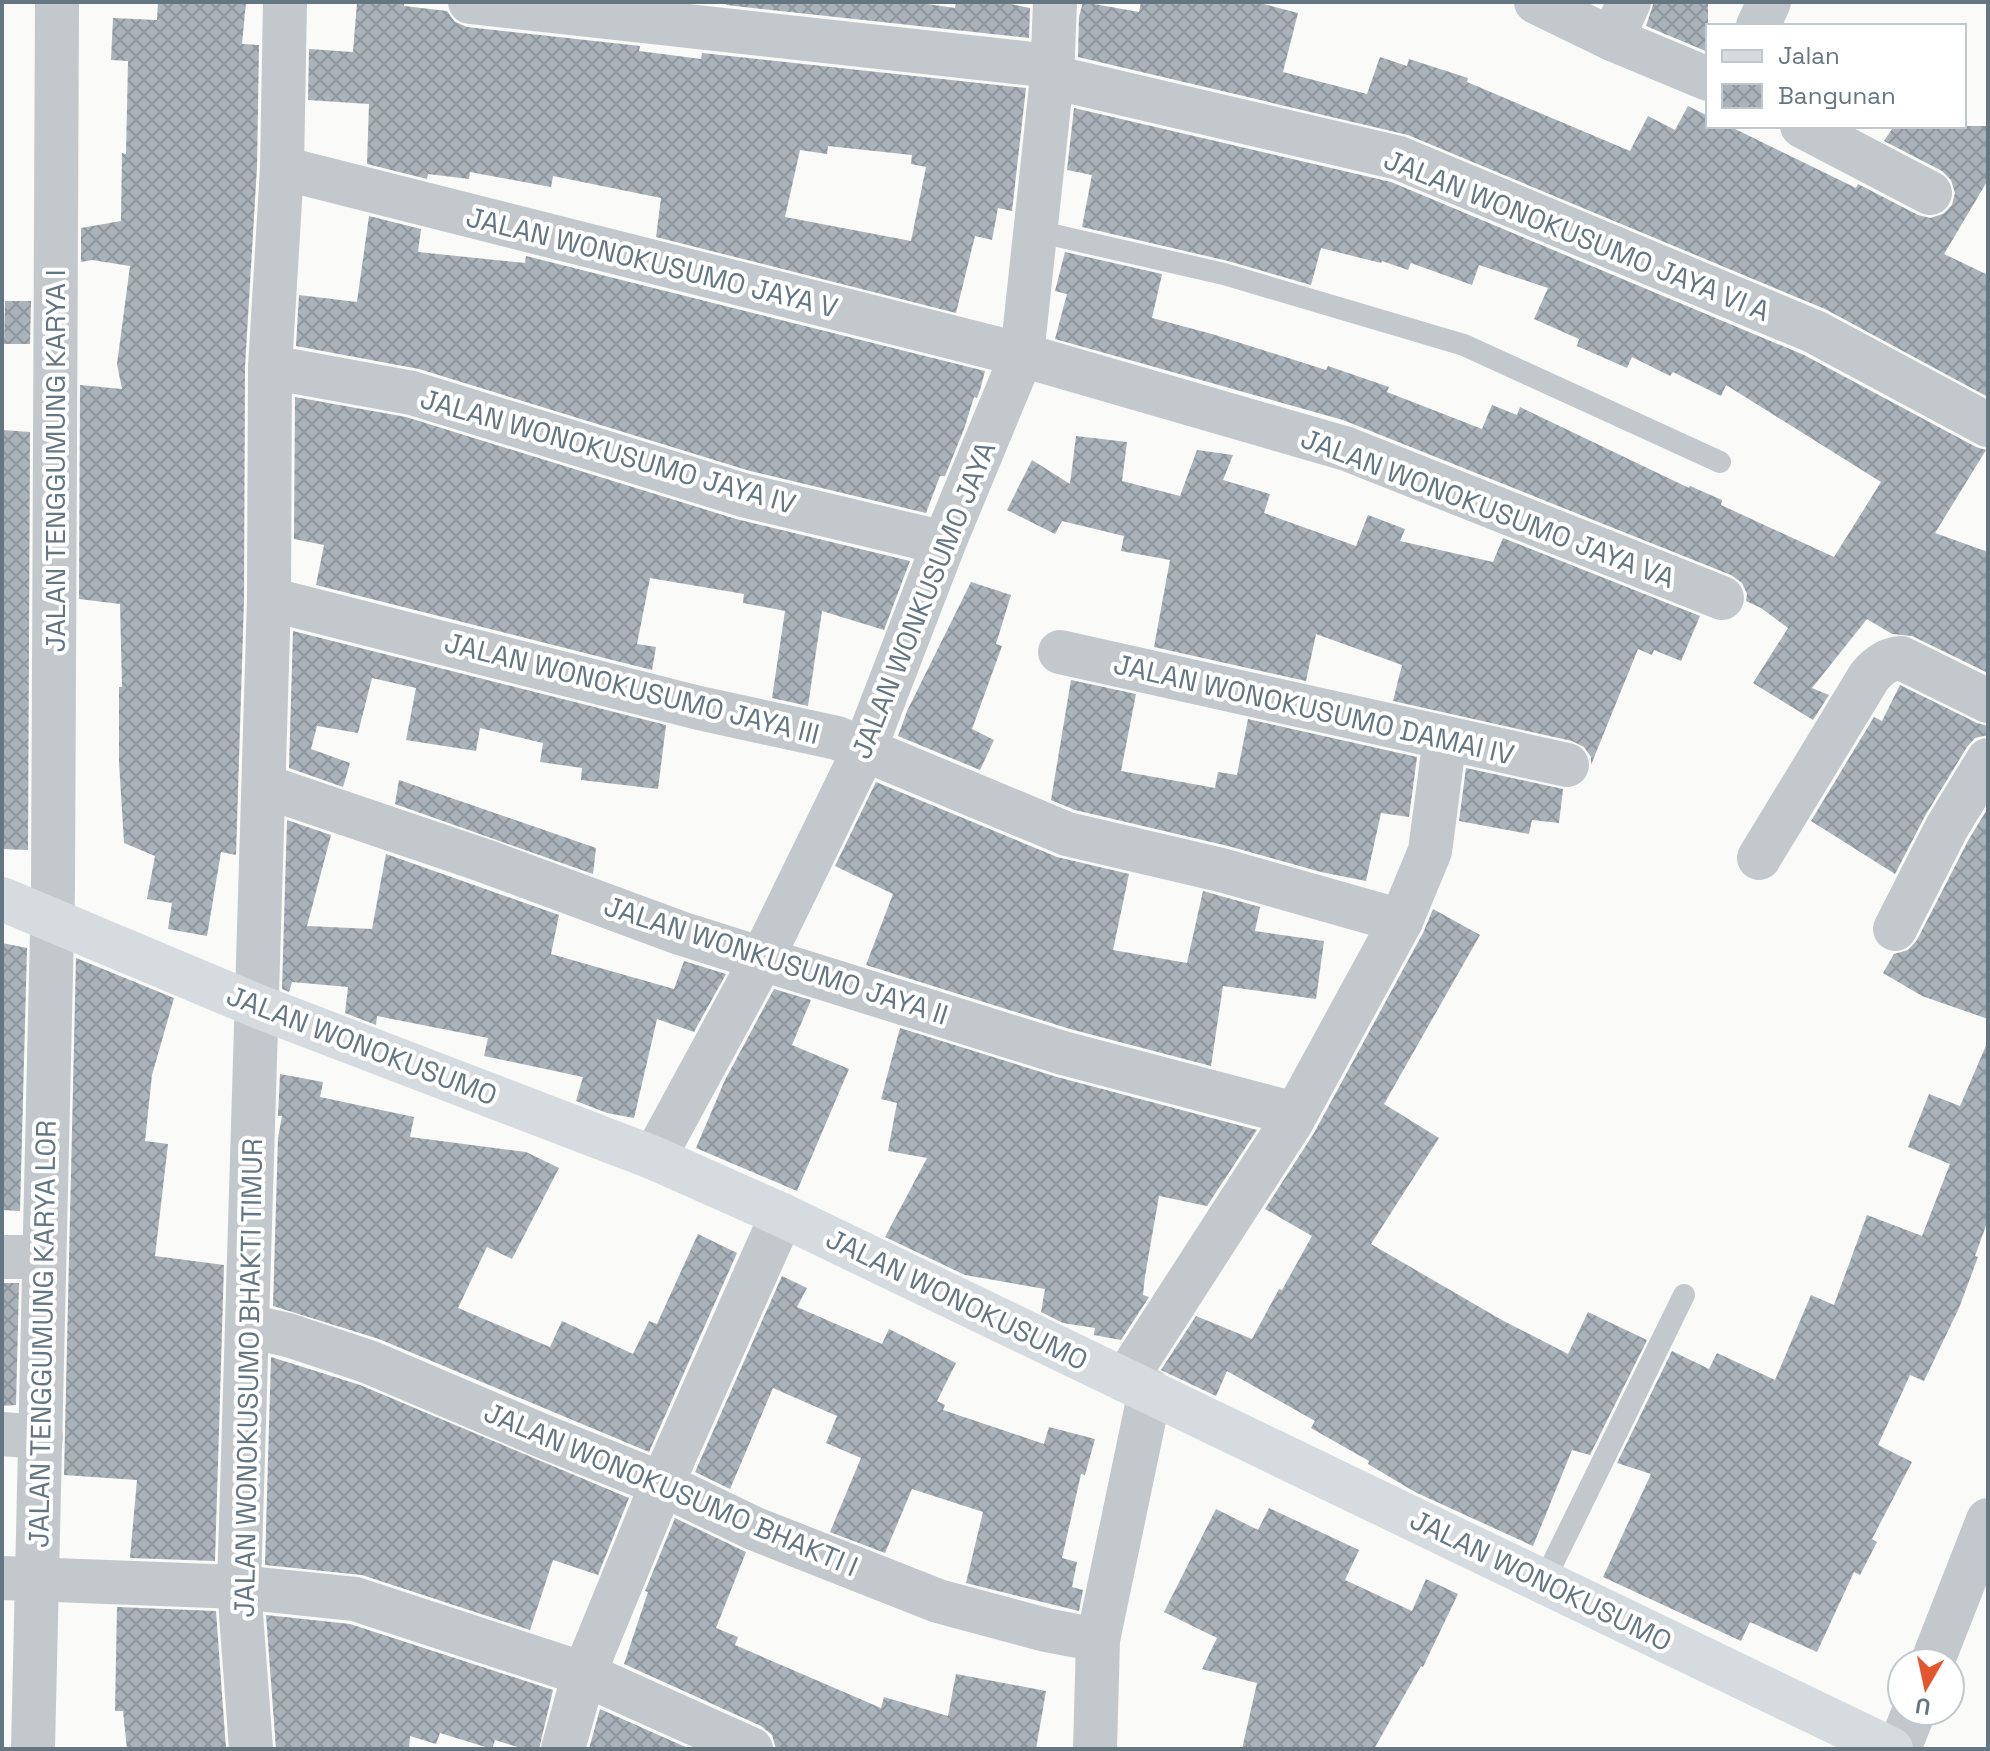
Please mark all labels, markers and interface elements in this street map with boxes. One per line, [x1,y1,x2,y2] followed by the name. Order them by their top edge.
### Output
[1706,24,1966,128] legend
[1778,40,1840,71] text: Jalan
[1778,80,1896,111] text: Bangunan
[1379,141,1775,329] street label: JALAN WONOKUSUMO JAYA VI A
[463,198,841,326] street label: JALAN WONOKUSUMO JAYA V
[37,269,73,653] street label: JALAN TENGGUMUNG KARYA I
[416,380,800,522] street label: JALAN WONOKUSUMO JAYA IV
[1296,420,1680,596] street label: JALAN WONOKUSUMO JAYA VA
[843,436,1003,764] street label: JALAN WONKUSUMO JAYA
[441,624,823,752] street label: JALAN WONOKUSUMO JAYA III
[1110,645,1518,773] street label: JALAN WONOKUSUMO DAMAI IV
[599,887,953,1033] street label: JALAN WONKUSUMO JAYA II
[222,977,502,1113] street label: JALAN WONOKUSUMO
[20,1120,64,1548] street label: JALAN TENGGUMUNG KARYA LOR
[226,1138,270,1618] street label: JALAN WONOKUSUMO BHAKTI TIMUR
[820,1220,1094,1378] street label: JALAN WONOKUSUMO
[479,1394,863,1584] street label: JALAN WONOKUSUMO BHAKTI I
[1404,1501,1678,1659] street label: JALAN WONOKUSUMO
[1886,1647,1966,1727] north arrow
[1913,1692,1932,1722] text: U

